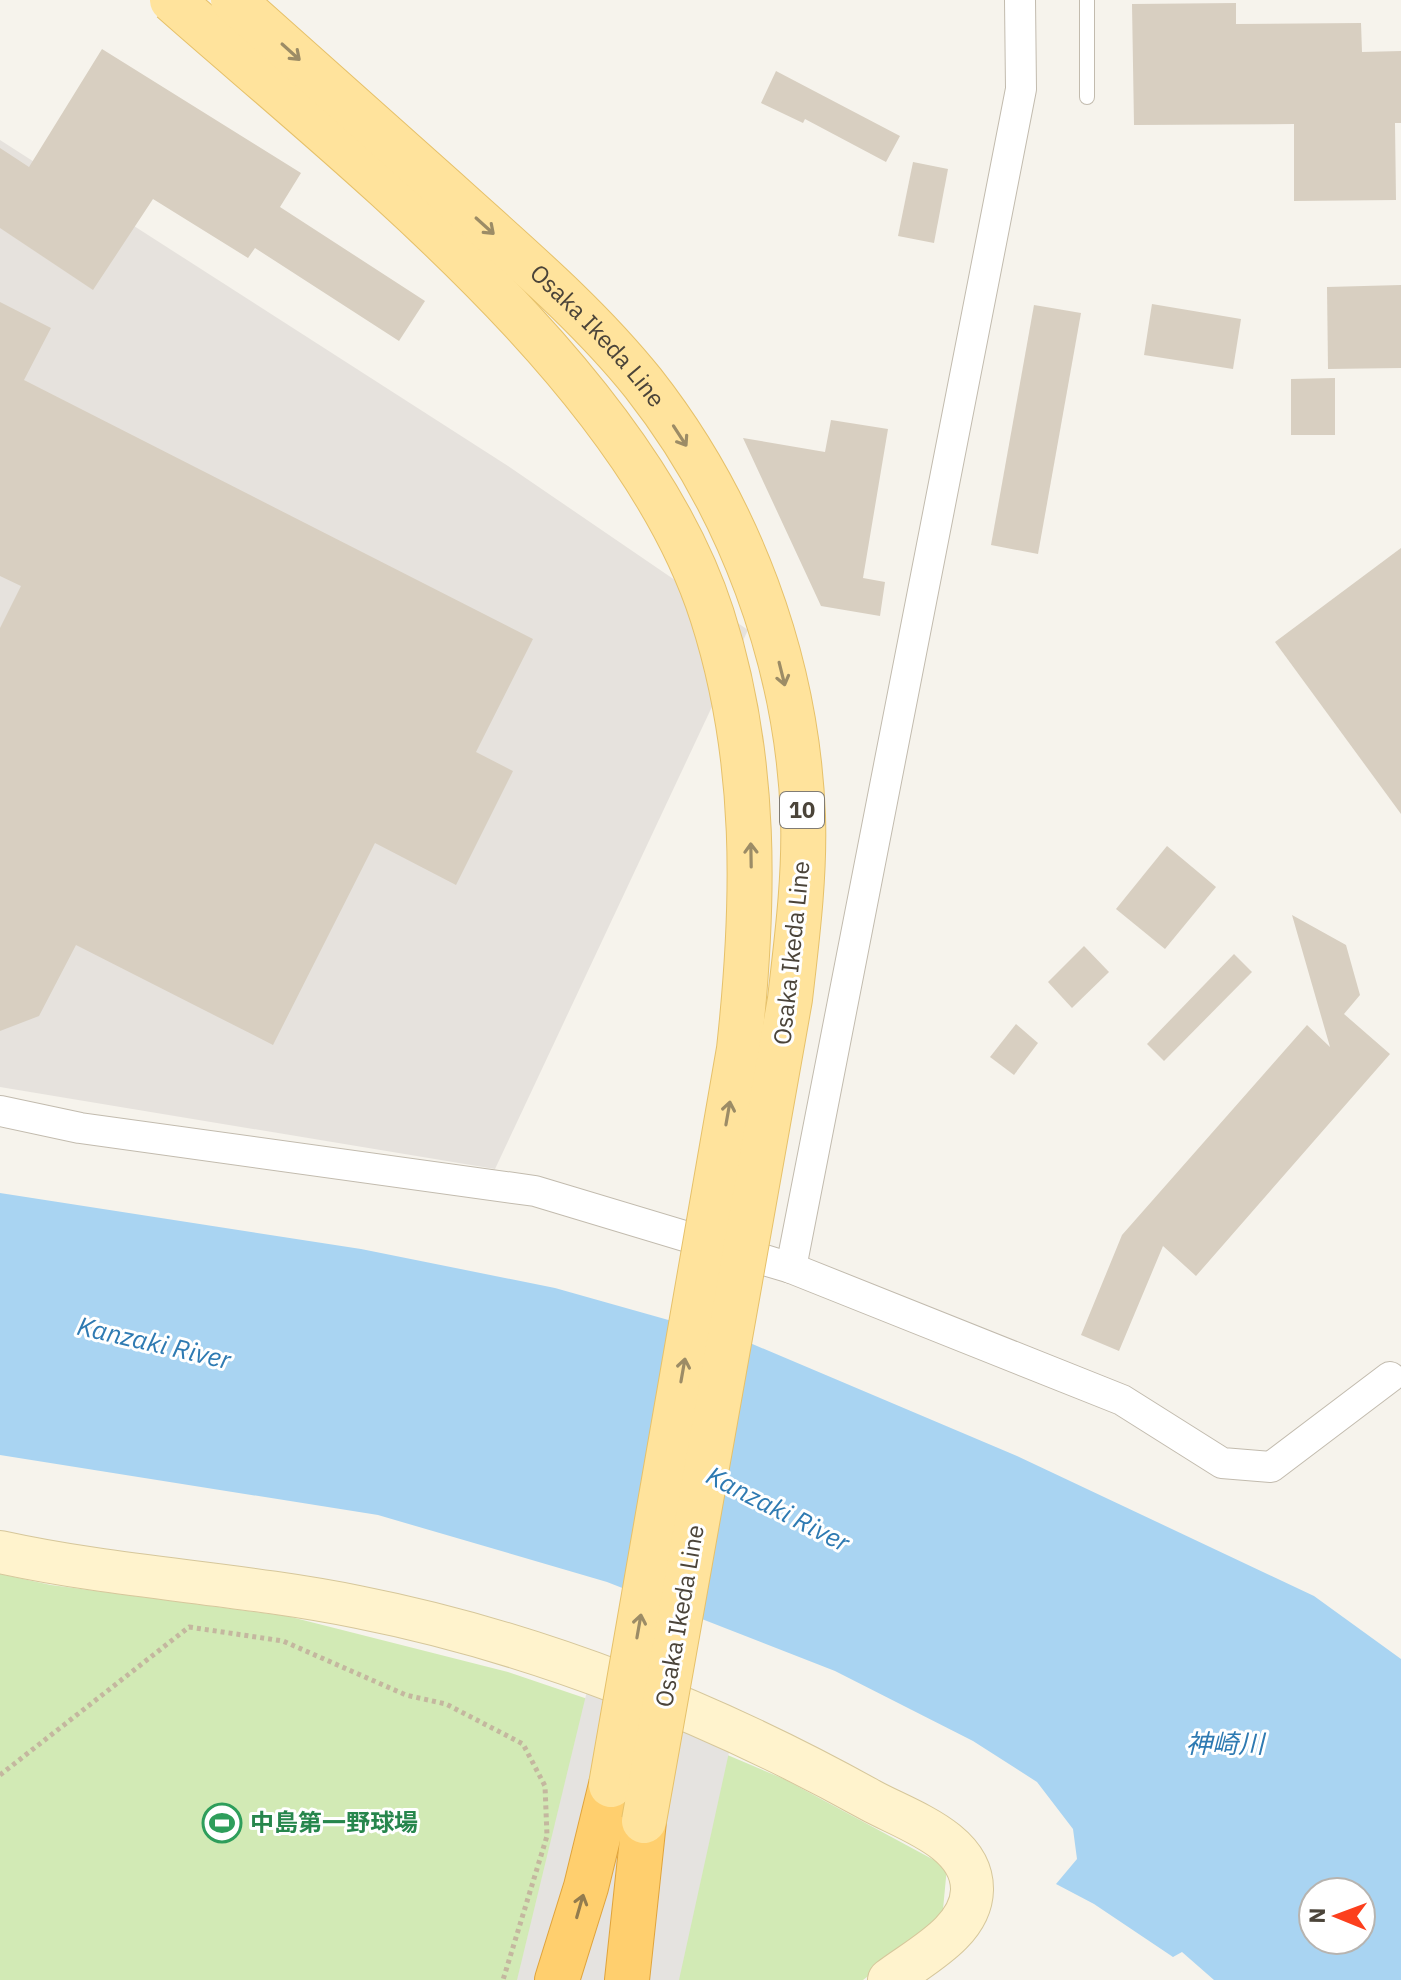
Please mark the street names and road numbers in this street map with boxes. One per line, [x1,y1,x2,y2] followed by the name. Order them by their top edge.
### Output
[523,257,673,413] street label: Osaka Ikeda Line
[780,792,824,828] road number: 10
[765,859,817,1046] street label: Osaka Ikeda Line
[647,1522,711,1710] street label: Osaka Ikeda Line

